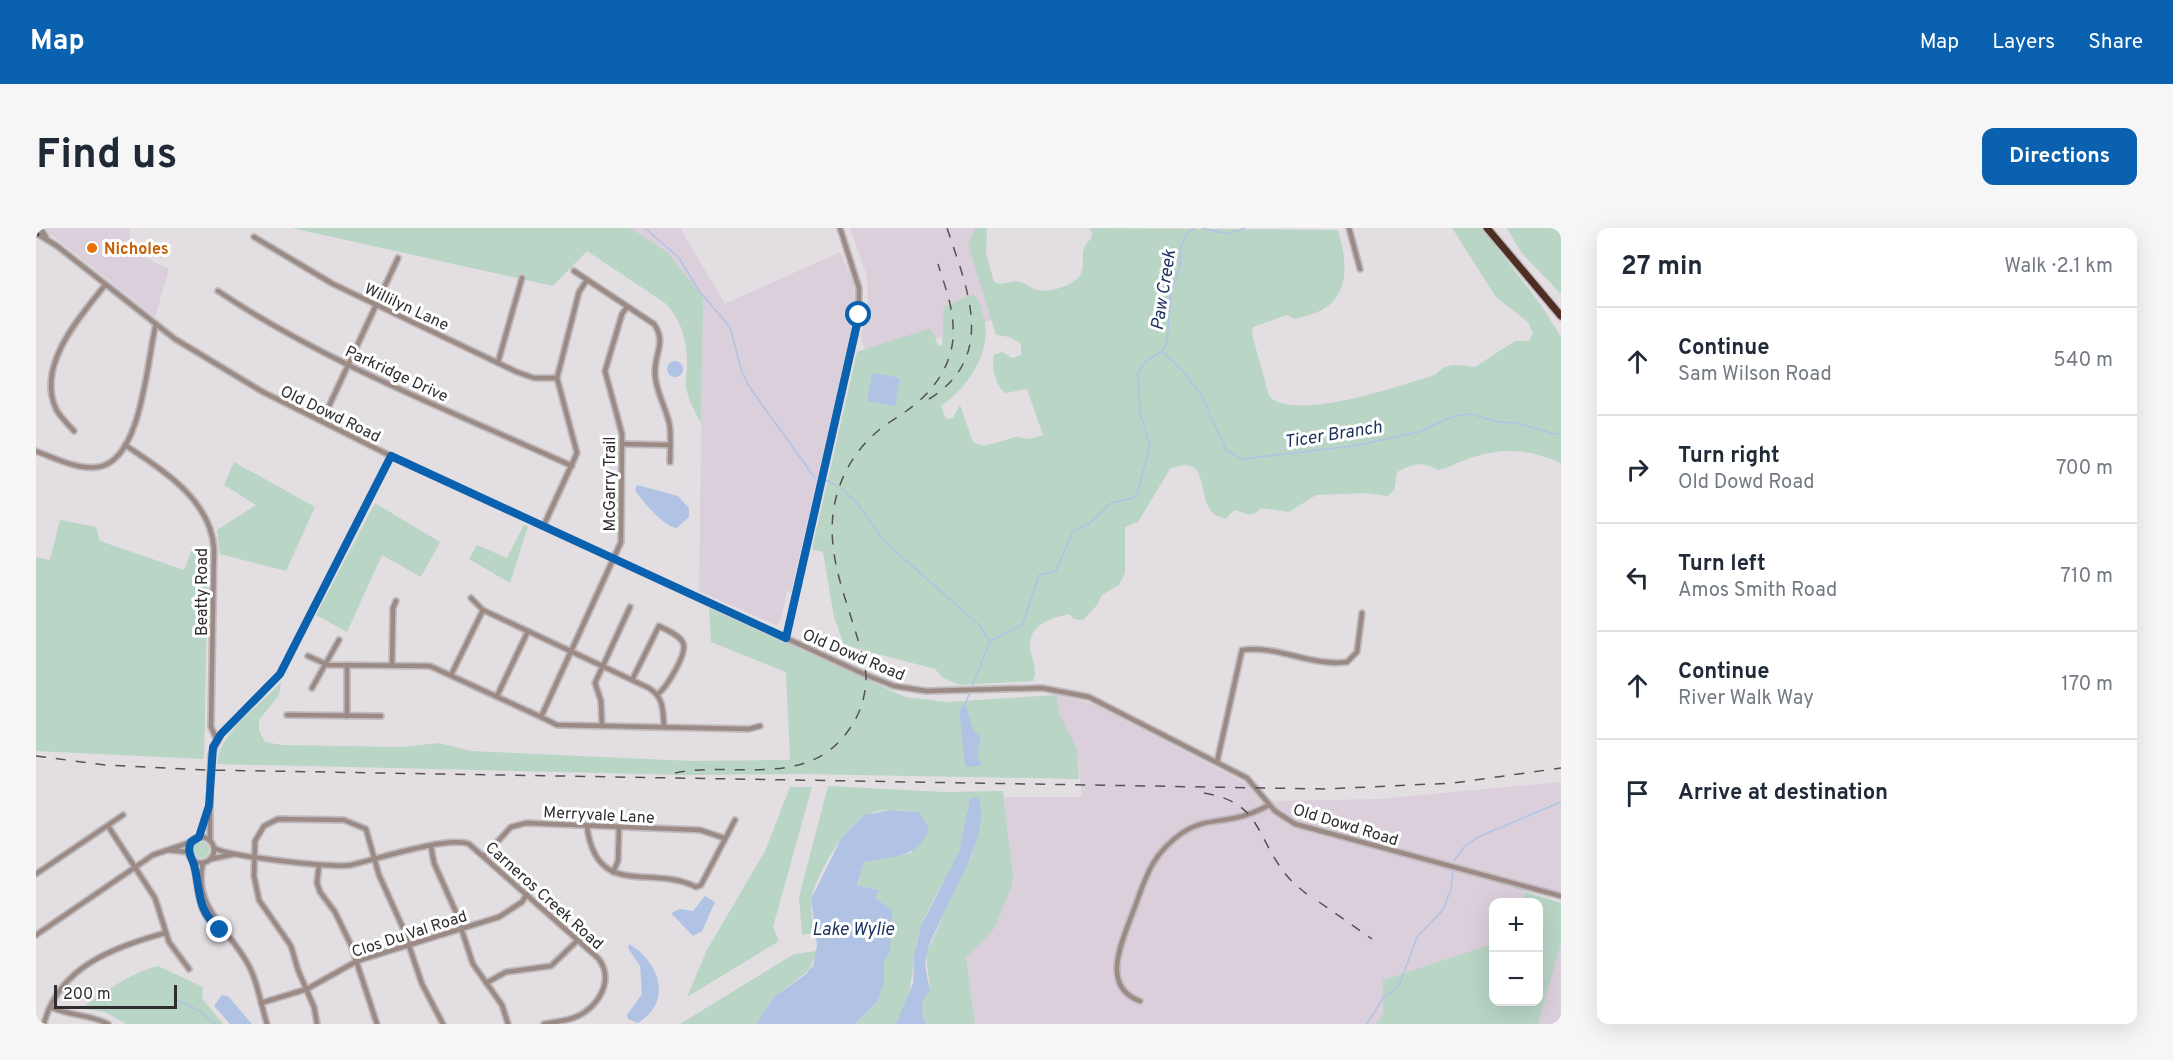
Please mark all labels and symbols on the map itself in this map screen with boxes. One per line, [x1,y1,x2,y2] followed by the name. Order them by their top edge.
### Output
[104,240,169,260] place label: Nicholes
[85,241,99,255] marker: Nicholes
[1147,247,1182,332] water label: Paw Creek
[361,280,452,336] street label: Willilyn Lane
[845,301,871,327] route start
[341,342,451,407] street label: Parkridge Drive
[277,382,384,448] street label: Old Dowd Road
[1283,416,1384,455] water label: Ticer Branch
[601,437,621,531] street label: McGarry Trail
[193,548,213,636] street label: Beatty Road
[799,625,907,686] street label: Old Dowd Road
[1290,800,1401,851] street label: Old Dowd Road
[543,803,655,829] street label: Merryvale Lane
[481,838,607,955] street label: Carneros Creek Road
[349,907,470,963] street label: Clos Du Val Road
[206,916,232,942] route end
[812,919,895,942] water label: Lake Wylie
[54,982,177,1010] scale bar

